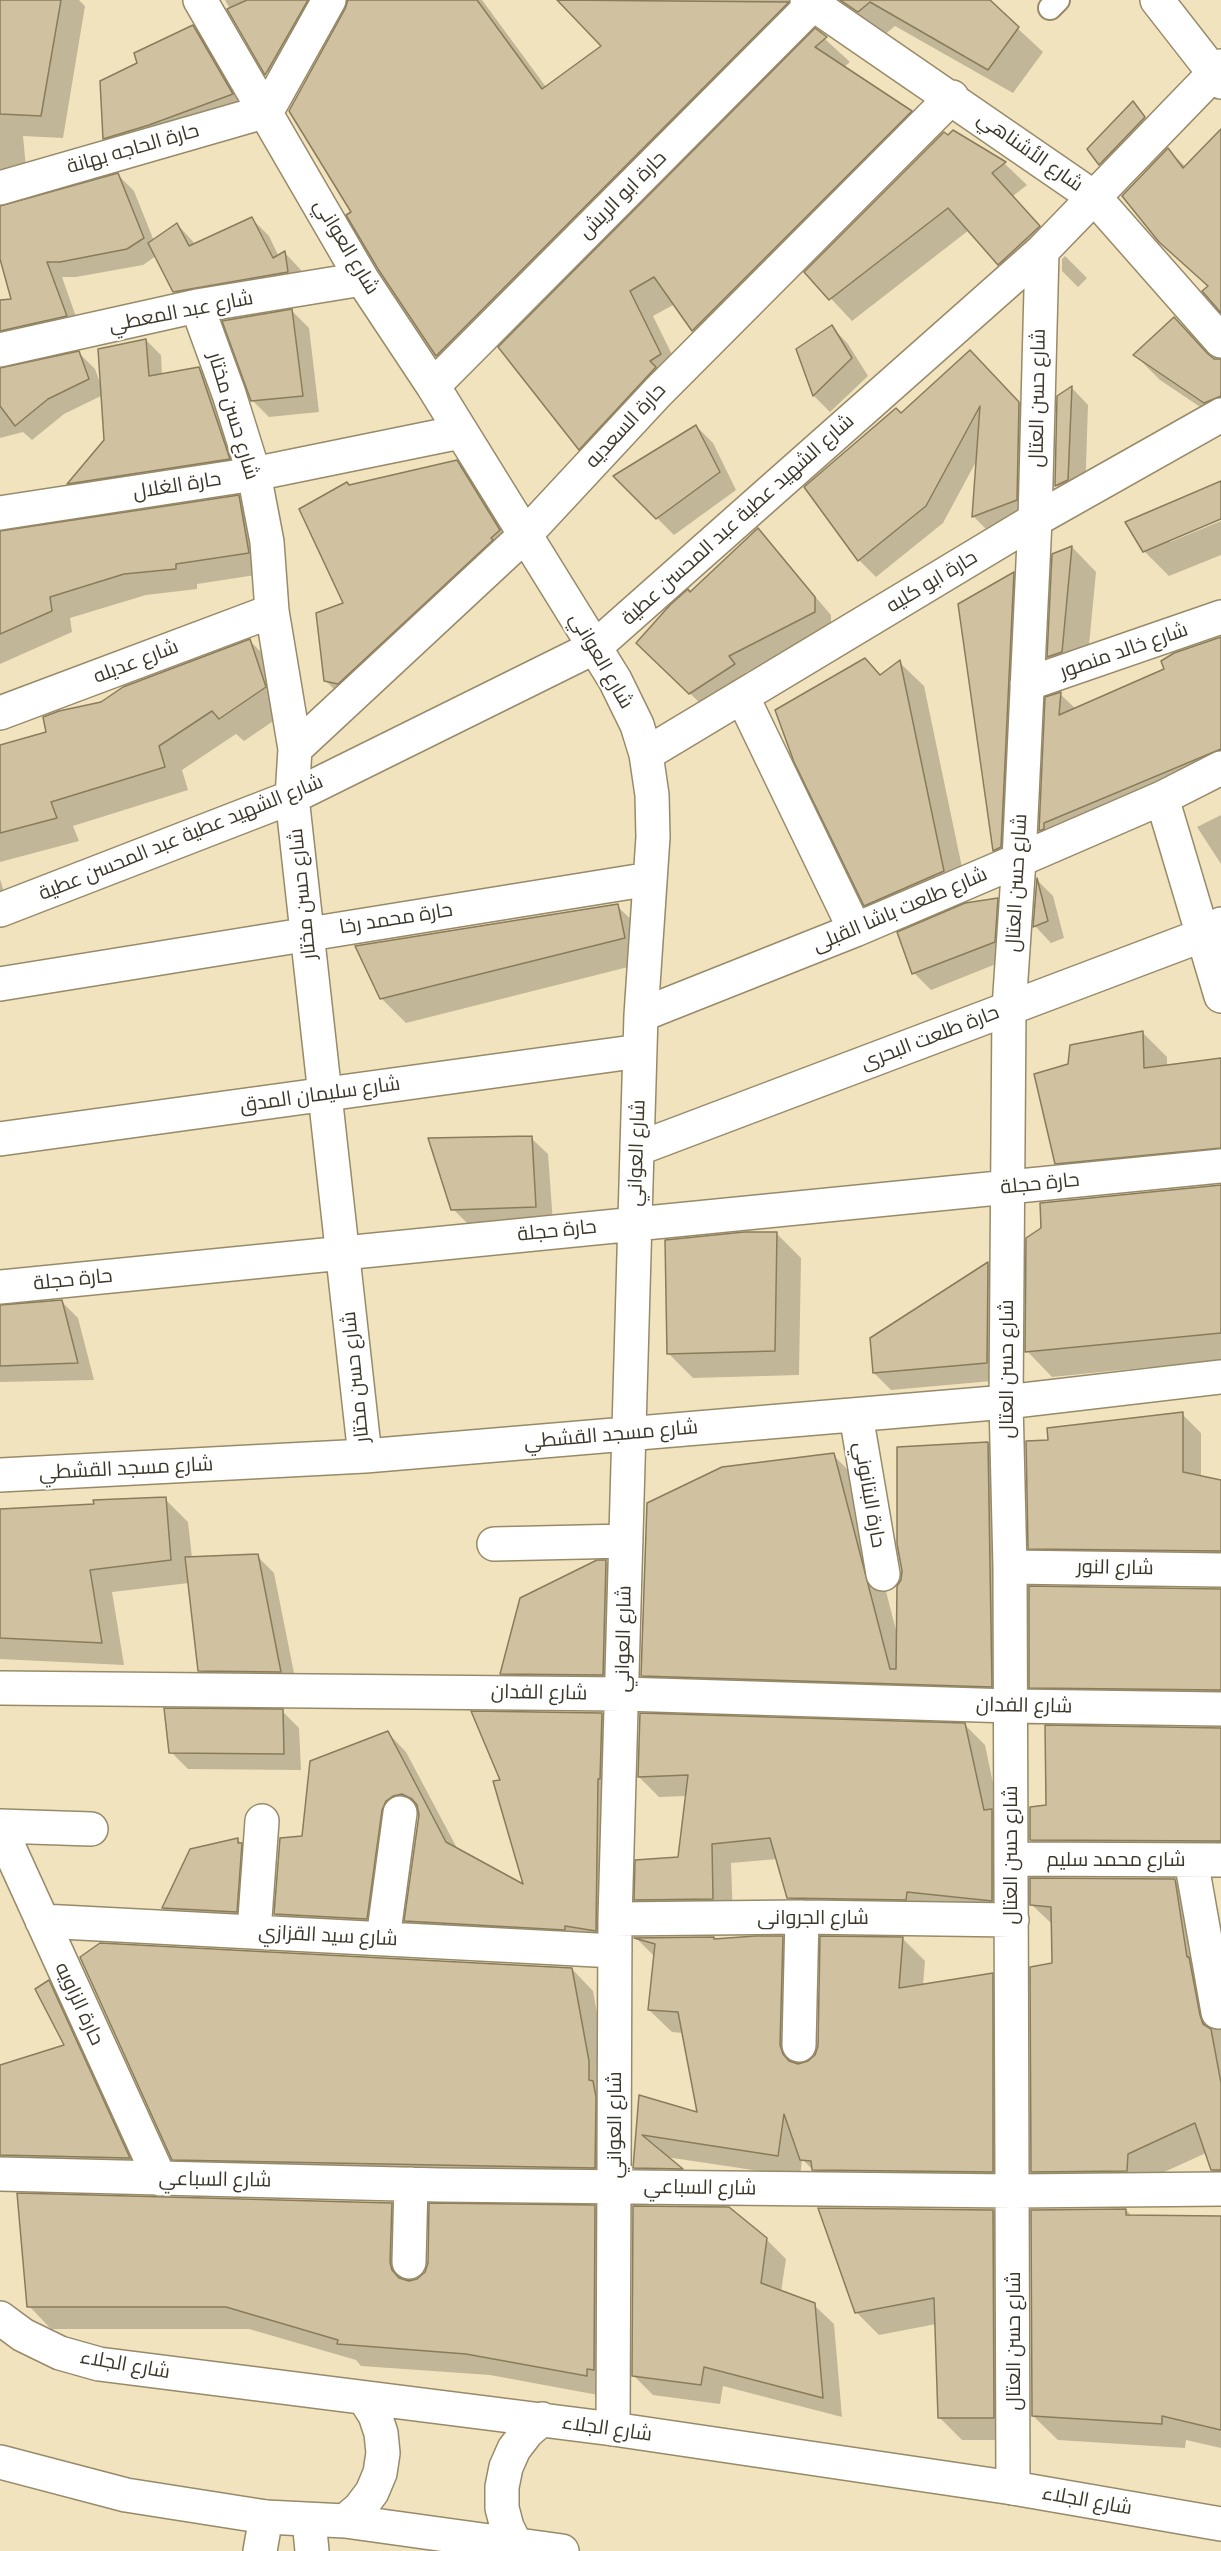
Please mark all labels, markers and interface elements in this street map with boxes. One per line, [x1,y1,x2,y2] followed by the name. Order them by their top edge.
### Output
[972,107,1088,197] street label: شارع الأشناهي
[64,119,202,179] street label: حارة الحاجه بهانة
[574,146,672,244] street label: حارة ابو الريش
[308,195,384,299] street label: شارع العواني
[107,286,255,338] street label: شارع عبد المعطي
[1025,328,1051,468] street label: شارع حسن العتال
[202,349,264,483] street label: شارع حسن مختار
[581,379,671,473] street label: حارة السعديه
[617,409,859,631] street label: شارع الشهيد عطية عبد المحسن عطية
[131,467,223,505] street label: حارة الغلال
[882,546,982,618] street label: حارة ابو كليه
[564,609,638,713] street label: شارع العواني
[1057,618,1191,684] street label: شارع خالد منصور
[90,635,182,689] street label: شارع عديله
[35,770,327,906] street label: شارع الشهيد عطية عبد المحسن عطية
[1001,813,1033,953] street label: شارع حسن العتال
[284,827,322,961] street label: شارع حسن مختار
[809,862,991,958] street label: شارع طلعت باشا القبلى
[337,898,455,940] street label: حارة محمد رخا
[857,1001,1003,1075] street label: حارة طلعت البحرى
[238,1072,402,1118] street label: شارع سليمان المدق
[623,1099,651,1207] street label: شارع العواني
[999,1168,1081,1200] street label: حارة حجلة
[516,1215,598,1247] street label: حارة حجلة
[32,1264,114,1296] street label: حارة حجلة
[995,1300,1019,1438] street label: شارع حسن العتال
[337,1310,375,1444] street label: شارع حسن مختار
[523,1415,699,1455] street label: شارع مسجد القشطي
[848,1440,890,1550] street label: حارة البتانوني
[38,1452,214,1486] street label: شارع مسجد القشطي
[1076,1555,1154,1581] street label: شارع النور
[611,1585,637,1693] street label: شارع العواني
[491,1680,587,1706] street label: شارع الفدان
[976,1693,1072,1719] street label: شارع الفدان
[999,1786,1023,1924] street label: شارع حسن العتال
[1046,1848,1186,1872] street label: شارع محمد سليم
[757,1906,869,1930] street label: شارع الجروانى
[258,1920,398,1952] street label: شارع سيد القزازي
[49,1959,109,2049] street label: حارة الزاويه
[603,2071,627,2179] street label: شارع العواني
[158,2167,272,2193] street label: شارع السباعي
[643,2175,757,2201] street label: شارع السباعي
[1002,2272,1026,2410] street label: شارع حسن العتال
[78,2345,172,2385] street label: شارع الجلاء
[560,2411,654,2447] street label: شارع الجلاء
[1040,2481,1134,2521] street label: شارع الجلاء

